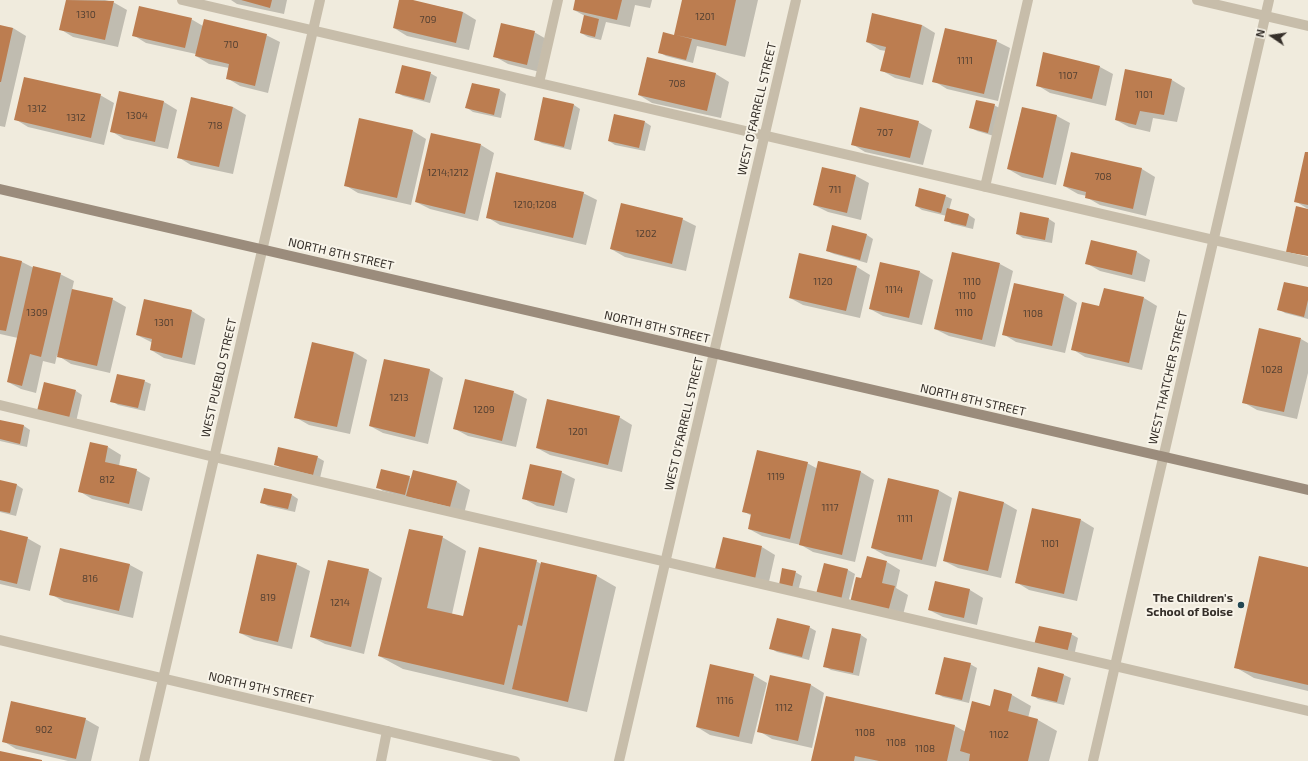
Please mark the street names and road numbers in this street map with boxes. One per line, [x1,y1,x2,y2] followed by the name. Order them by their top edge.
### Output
[735,41,779,177] street label: WEST O'FARRELL STREET
[287,235,395,273] street label: NORTH 8TH STREET
[603,308,711,346] street label: NORTH 8TH STREET
[1146,310,1190,446] street label: WEST THATCHER STREET
[198,317,240,439] street label: WEST PUEBLO STREET
[662,356,706,492] street label: WEST O'FARRELL STREET
[919,381,1027,419] street label: NORTH 8TH STREET
[207,669,315,707] street label: NORTH 9TH STREET

